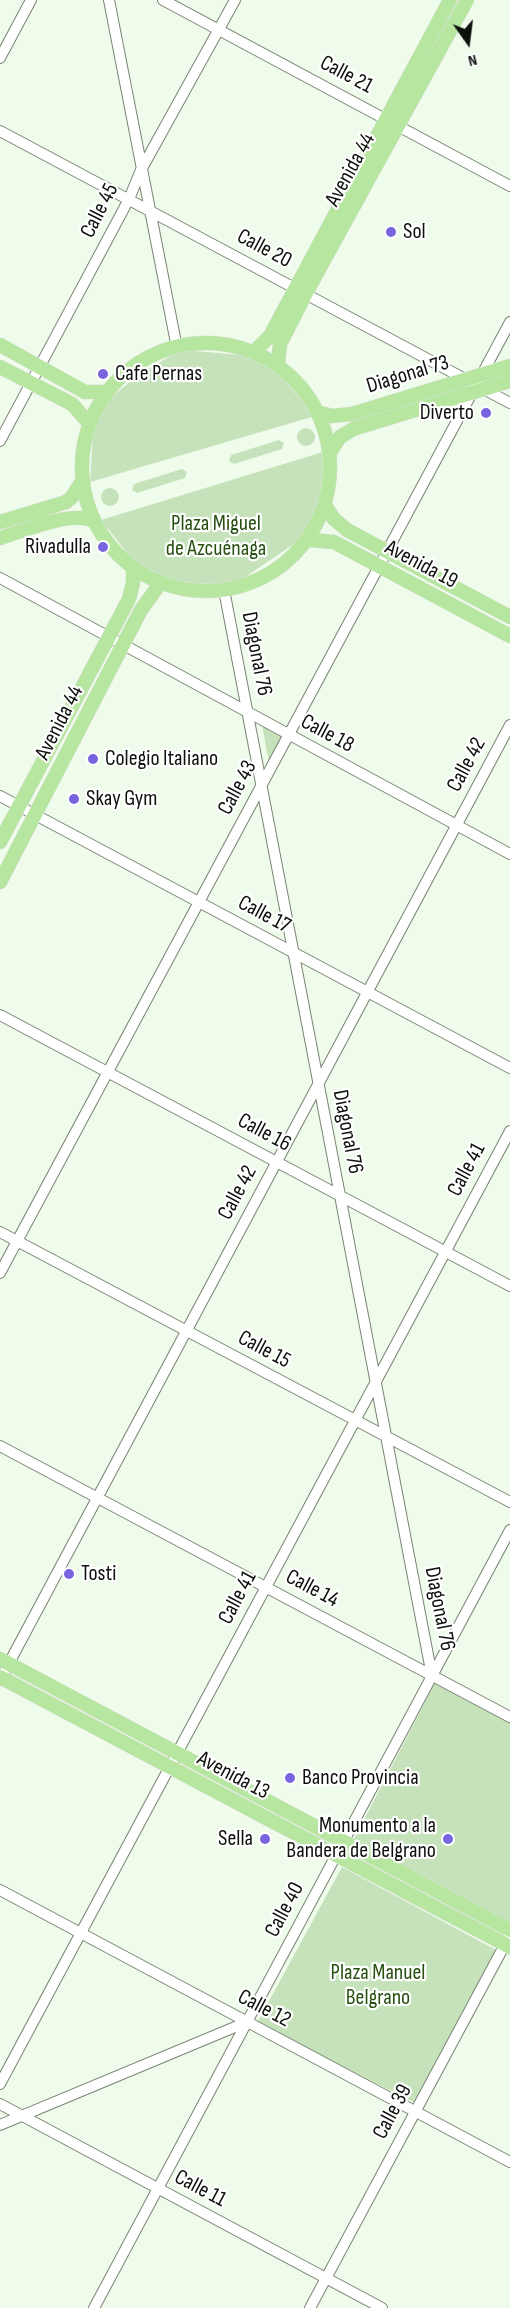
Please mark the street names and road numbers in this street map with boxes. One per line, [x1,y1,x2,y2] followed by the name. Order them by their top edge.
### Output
[315,50,377,100] street label: Calle 21
[320,129,382,211] street label: Avenida 44
[75,179,125,243] street label: Calle 45
[232,224,296,274] street label: Calle 20
[364,350,452,400] street label: Diagonal 73
[380,535,462,595] street label: Avenida 19
[235,610,277,698] street label: Diagonal 76
[30,682,90,764] street label: Avenida 44
[296,709,358,759] street label: Calle 18
[442,733,492,797] street label: Calle 42
[213,756,263,820] street label: Calle 43
[233,890,295,940] street label: Calle 17
[326,1088,368,1176] street label: Diagonal 76
[233,1108,295,1158] street label: Calle 16
[442,1139,492,1201] street label: Calle 41
[213,1161,263,1225] street label: Calle 42
[233,1325,295,1375] street label: Calle 15
[281,1564,343,1614] street label: Calle 14
[418,1565,460,1653] street label: Diagonal 76
[213,1567,263,1629] street label: Calle 41
[192,1746,274,1806] street label: Avenida 13
[260,1878,310,1942] street label: Calle 40
[233,1984,295,2034] street label: Calle 12
[368,2080,418,2144] street label: Calle 39
[170,2165,230,2213] street label: Calle 11

